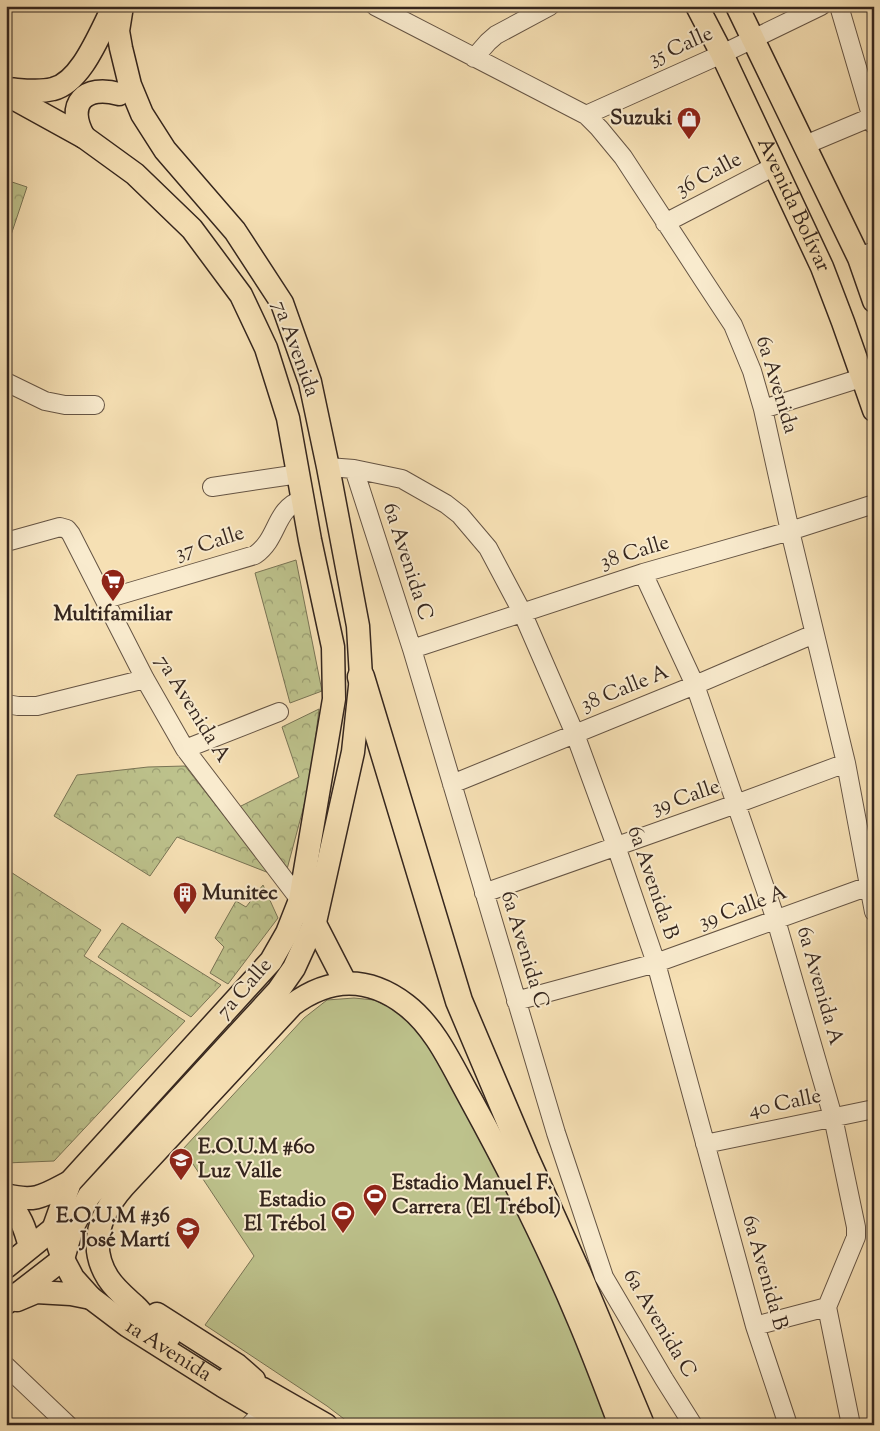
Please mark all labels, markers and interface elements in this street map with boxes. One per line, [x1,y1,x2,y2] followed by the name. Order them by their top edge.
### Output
[644,20,718,74] street label: 35 Calle
[610,104,672,134] place label: Suzuki
[676,106,702,140] shop icon: Suzuki
[749,133,838,276] street label: Avenida Bolívar
[671,145,747,205] street label: 36 Calle
[264,297,326,402] street label: 7a Avenida
[747,333,805,438] street label: 6a Avenida
[374,499,440,625] street label: 6a Avenida C
[172,519,248,569] street label: 37 Calle
[597,528,673,578] street label: 38 Calle
[100,568,126,602] supermarket icon: Multifamiliar
[53,600,173,630] place label: Multifamiliar
[147,649,237,769] street label: 7a Avenida A
[576,658,674,720] street label: 38 Calle A
[648,772,724,824] street label: 39 Calle
[619,822,685,944] street label: 6a Avenida B
[695,878,791,938] street label: 39 Calle A
[202,879,278,909] place label: Munitec
[172,881,198,915] building icon: Munitec
[492,887,556,1013] street label: 6a Avenida C
[788,923,850,1049] street label: 6a Avenida A
[210,952,280,1026] street label: 7a Calle
[746,1082,824,1126] street label: 40 Calle
[198,1133,315,1187] place label: E.O.U.M #60 Luz Valle
[168,1147,194,1181] school or university icon: E.O.U.M #60 Luz Valle
[392,1169,561,1223] place label: Estadio Manuel F. Carrera (El Trébol)
[362,1183,388,1217] sports icon: Estadio Manuel F. Carrera (El Trébol)
[244,1186,327,1240] place label: Estadio El Trébol
[330,1200,356,1234] sports icon: Estadio El Trébol
[56,1202,170,1256] place label: E.O.U.M #36 José Martí
[733,1212,795,1334] street label: 6a Avenida B
[175,1216,201,1250] school or university icon: E.O.U.M #36 José Martí
[615,1264,703,1384] street label: 6a Avenida C
[119,1313,217,1390] street label: 1a Avenida

